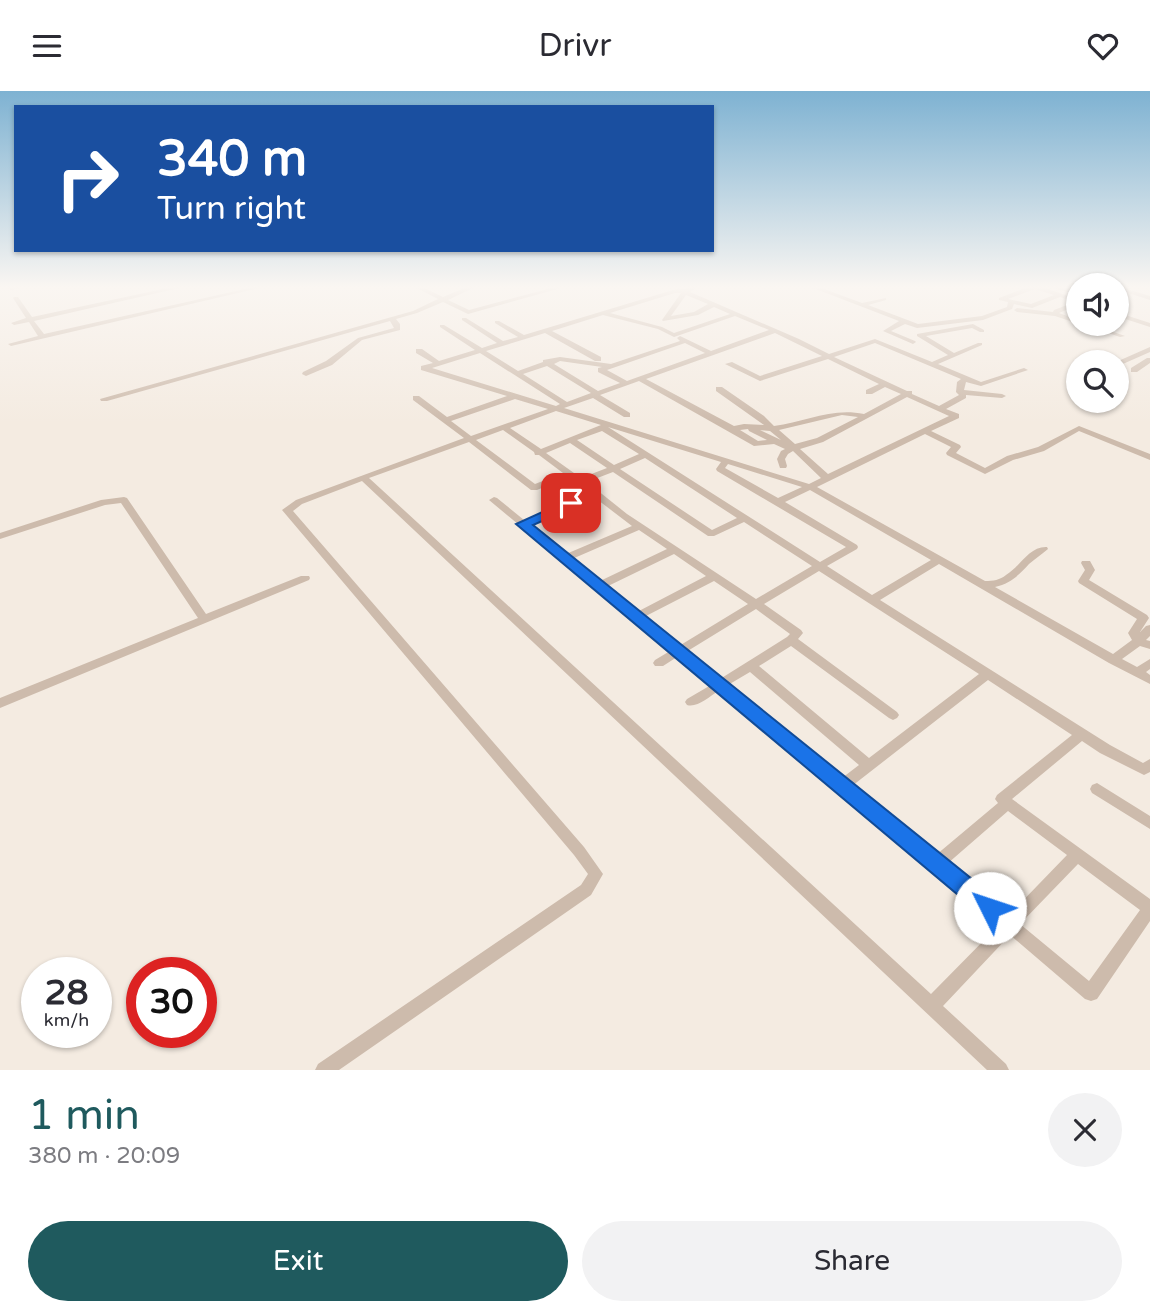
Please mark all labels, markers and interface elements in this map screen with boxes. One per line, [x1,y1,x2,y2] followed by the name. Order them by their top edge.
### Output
[28,27,66,65] icon: menu
[538,27,612,65] text: Drivr
[1084,27,1122,65] icon: heart
[157,130,307,189] text: 340 m
[42,133,133,224] icon: right
[157,190,306,228] text: Turn right
[1066,273,1129,413] map controls
[1066,273,1129,336] button: sound
[1066,350,1129,413] button: search
[541,473,601,533] pin
[552,484,590,522] icon: arrive
[953,871,1027,945] position arrow
[126,957,217,1048] speed limit sign: 30
[45,972,88,1014] text: 28
[44,1009,89,1031] text: km/h
[28,1090,140,1141] text: 1 min
[1048,1093,1122,1167] button: close
[28,1142,180,1170] text: 380 m · 20:09
[28,1221,568,1301] button: Exit
[582,1221,1122,1301] button: Share

